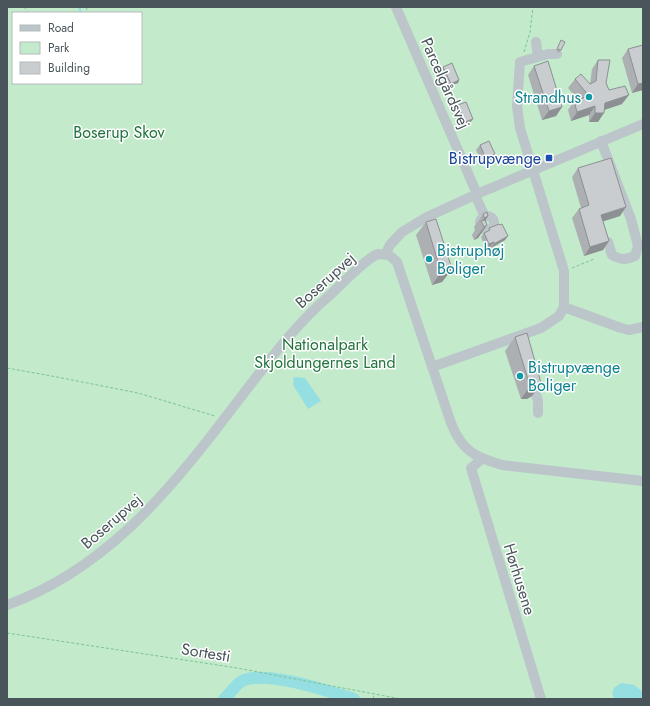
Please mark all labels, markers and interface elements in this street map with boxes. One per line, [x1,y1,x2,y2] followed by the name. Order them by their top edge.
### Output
[12,12,142,84] legend
[48,19,74,37] text: Road
[415,34,476,133] street label: Parcelgårdsvej
[48,39,70,57] text: Park
[48,59,90,77] text: Building
[514,86,581,109] place label: Strandhus
[584,92,594,102] marker: Strandhus
[73,121,166,144] park label: Boserup Skov
[449,147,541,170] place label: Bistrupvænge
[544,153,554,163] marker: Bistrupvænge
[437,239,505,280] place label: Bistruphøj Boliger
[290,247,361,314] street label: Boserupvej
[424,254,434,264] marker: Bistruphøj Boliger
[254,333,396,374] park label: Nationalpark Skjoldungernes Land
[528,356,620,397] place label: Bistrupvænge Boliger
[515,371,525,381] marker: Bistrupvænge Boliger
[76,488,147,554] street label: Boserupvej
[498,540,541,618] street label: Hørhusene
[180,637,232,668] street label: Sortesti

